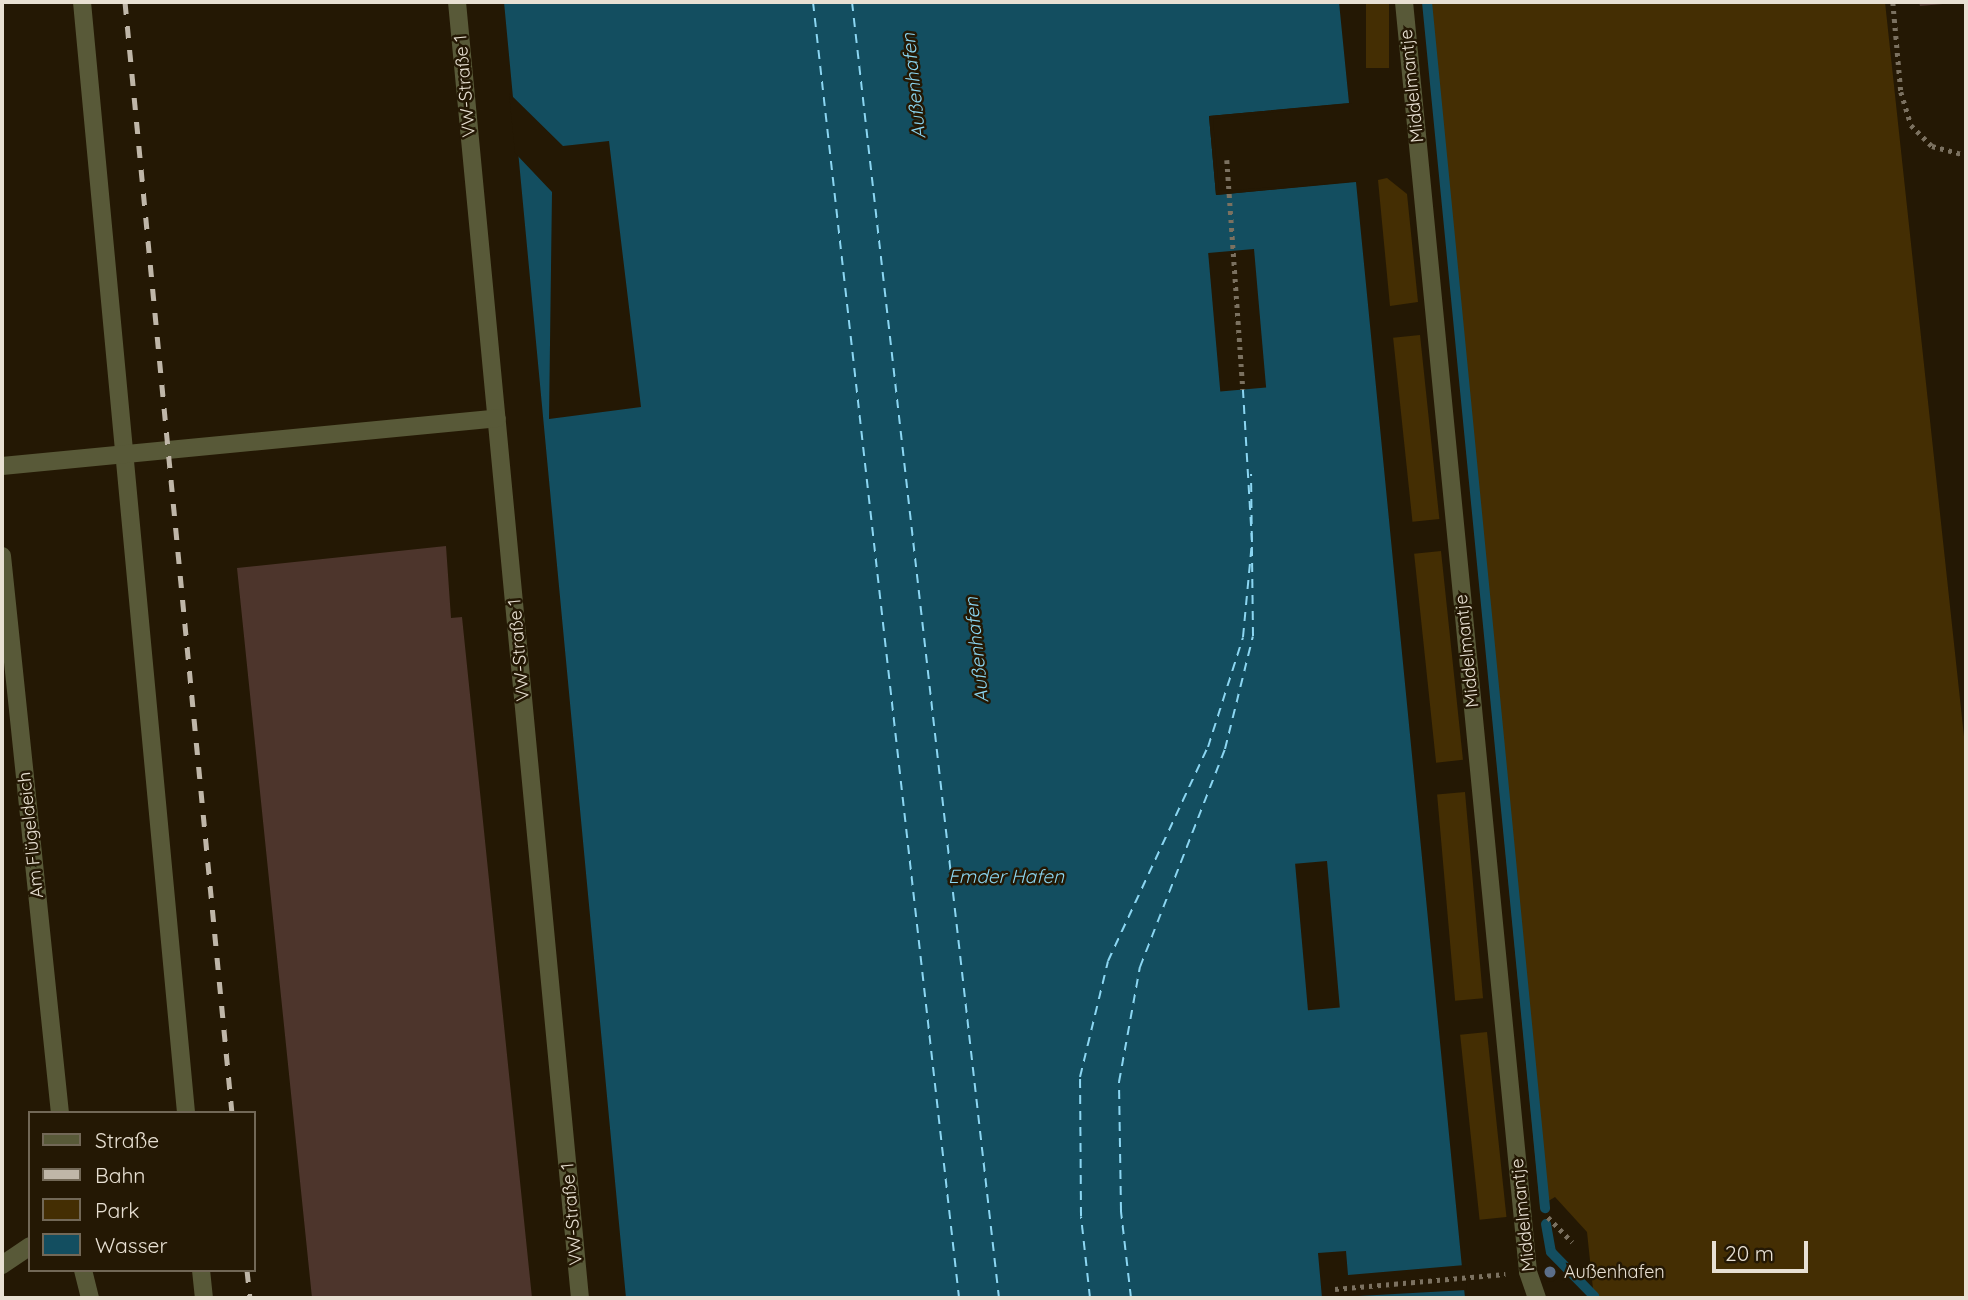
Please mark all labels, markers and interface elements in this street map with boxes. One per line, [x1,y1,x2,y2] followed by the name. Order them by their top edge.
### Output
[1395,28,1429,144] street label: Middelmantje
[897,32,931,140] water label: Außenhafen
[450,34,480,138] street label: VW-Straße 1
[1450,593,1484,709] street label: Middelmantje
[960,596,994,704] water label: Außenhafen
[504,598,534,702] street label: VW-Straße 1
[14,771,48,899] street label: Am Flügeldeich
[948,866,1064,888] water label: Emder Hafen
[28,1111,256,1272] legend
[95,1127,159,1153] text: Straße
[1506,1157,1540,1273] street label: Middelmantje
[95,1162,145,1188] text: Bahn
[557,1162,587,1266] street label: VW-Straße 1
[95,1197,139,1223] text: Park
[1716,1226,1812,1270] scale bar
[95,1232,167,1258] text: Wasser
[1725,1240,1774,1266] text: 20 m
[1564,1261,1665,1283] place label: Außenhafen
[1542,1264,1558,1280] marker: Außenhafen

